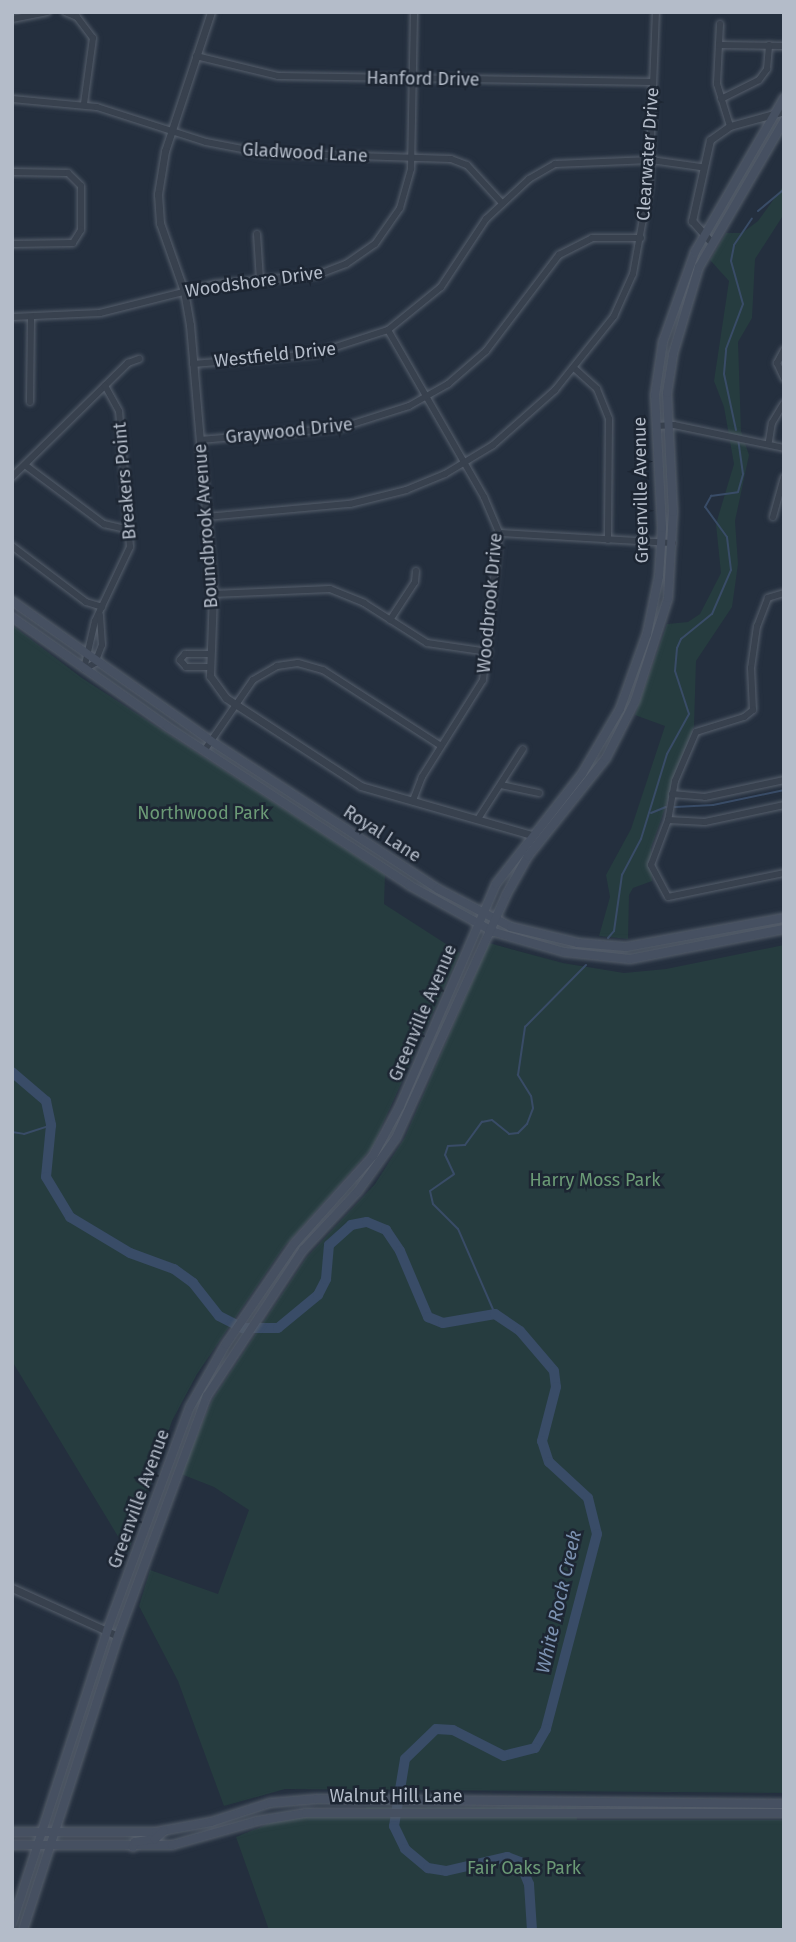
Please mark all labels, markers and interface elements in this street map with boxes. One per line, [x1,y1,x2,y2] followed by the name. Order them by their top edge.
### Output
[366,67,480,91] street label: Hanford Drive
[633,86,663,222] street label: Clearwater Drive
[242,139,368,167] street label: Gladwood Lane
[184,262,324,302] street label: Woodshore Drive
[213,338,337,372] street label: Westfield Drive
[224,414,354,448] street label: Graywood Drive
[629,417,653,563] street label: Greenville Avenue
[109,421,141,541] street label: Breakers Point
[189,443,223,609] street label: Boundbrook Avenue
[473,532,507,674] street label: Woodbrook Drive
[339,801,425,867] street label: Royal Lane
[137,802,269,824] park label: Northwood Park
[384,941,462,1085] street label: Greenville Avenue
[530,1169,660,1191] park label: Harry Moss Park
[104,1426,174,1572] street label: Greenville Avenue
[531,1528,587,1676] water label: White Rock Creek
[329,1785,463,1807] street label: Walnut Hill Lane
[467,1857,581,1879] park label: Fair Oaks Park

